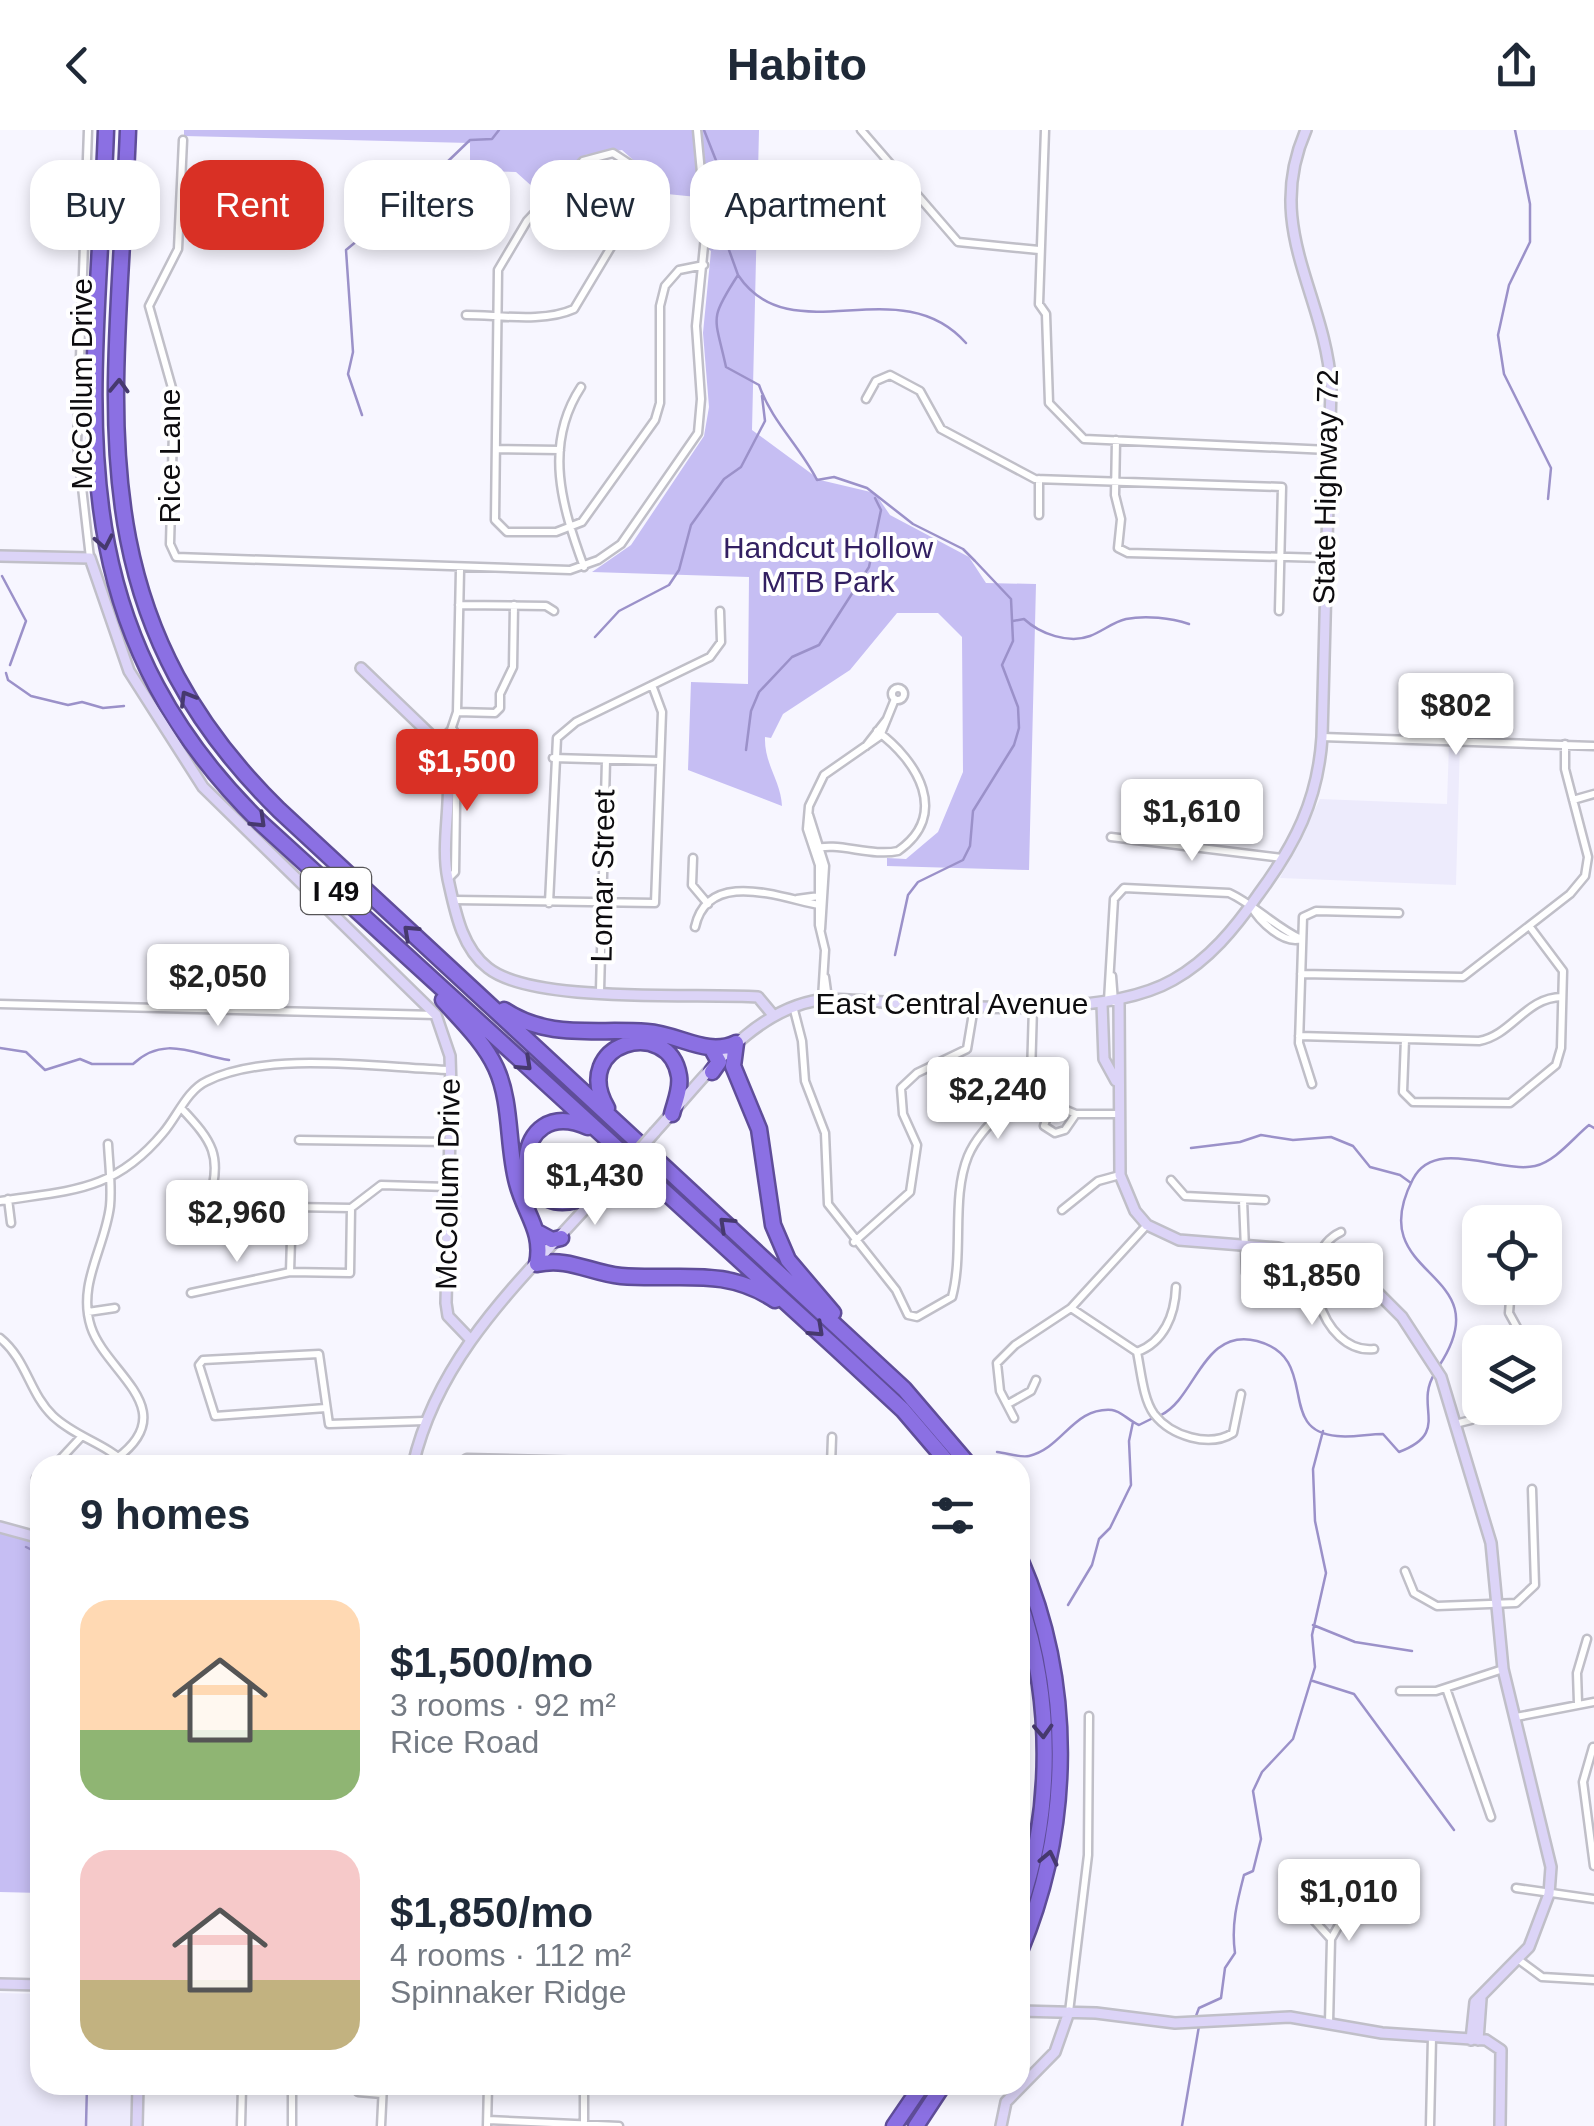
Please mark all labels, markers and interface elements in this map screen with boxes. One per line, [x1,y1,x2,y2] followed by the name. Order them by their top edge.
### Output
[50,38,105,93] icon: back
[1489,38,1544,93] icon: share
[727,39,867,90] text: Habito
[30,160,160,250] chip: Buy
[180,160,324,250] chip: Rent
[344,160,510,250] chip: Filters
[530,160,670,250] chip: New
[690,160,921,250] chip: Apartment
[65,278,98,490] street label: McCollum Drive
[1307,369,1344,605] street label: State Highway 72
[108,377,129,393] one-way arrow
[153,388,186,524] street label: Rice Lane
[723,531,933,598] park label: Handcut Hollow MTB Park
[93,534,114,550] one-way arrow
[1397,673,1515,758] pin: $802
[1420,687,1492,723] text: $802
[180,691,199,709] one-way arrow
[386,729,548,814] pin: $1,500
[418,743,516,779] text: $1,500
[1111,779,1273,864] pin: $1,610
[584,788,621,963] street label: Lomar Street
[1143,793,1241,829] text: $1,610
[247,809,266,827] one-way arrow
[301,868,371,914] road number: I 49
[404,926,422,944] one-way arrow
[137,944,299,1029] pin: $2,050
[169,958,267,994] text: $2,050
[816,987,1088,1020] street label: East Central Avenue
[513,1052,531,1070] one-way arrow
[917,1057,1079,1142] pin: $2,240
[949,1071,1047,1107] text: $2,240
[429,1078,466,1290] street label: McCollum Drive
[514,1143,676,1228] pin: $1,430
[546,1157,644,1193] text: $1,430
[156,1180,318,1265] pin: $2,960
[188,1194,286,1230] text: $2,960
[1462,1205,1562,1425] map controls
[1462,1205,1562,1305] button: locate
[720,1218,738,1236] one-way arrow
[1231,1243,1393,1328] pin: $1,850
[1263,1257,1361,1293] text: $1,850
[805,1318,824,1336] one-way arrow
[1462,1325,1562,1425] button: layers
[925,1488,980,1543] icon: filters
[80,1491,250,1538] text: 9 homes
[390,1639,593,1686] text: $1,500/mo
[160,1640,280,1760] icon: home
[390,1687,616,1723] text: 3 rooms · 92 m²
[390,1724,539,1760] text: Rice Road
[1033,1724,1054,1740] one-way arrow
[1037,1850,1058,1867] one-way arrow
[1268,1859,1430,1944] pin: $1,010
[1300,1873,1398,1909] text: $1,010
[390,1889,593,1936] text: $1,850/mo
[160,1890,280,2010] icon: home
[390,1937,631,1973] text: 4 rooms · 112 m²
[390,1974,627,2010] text: Spinnaker Ridge

